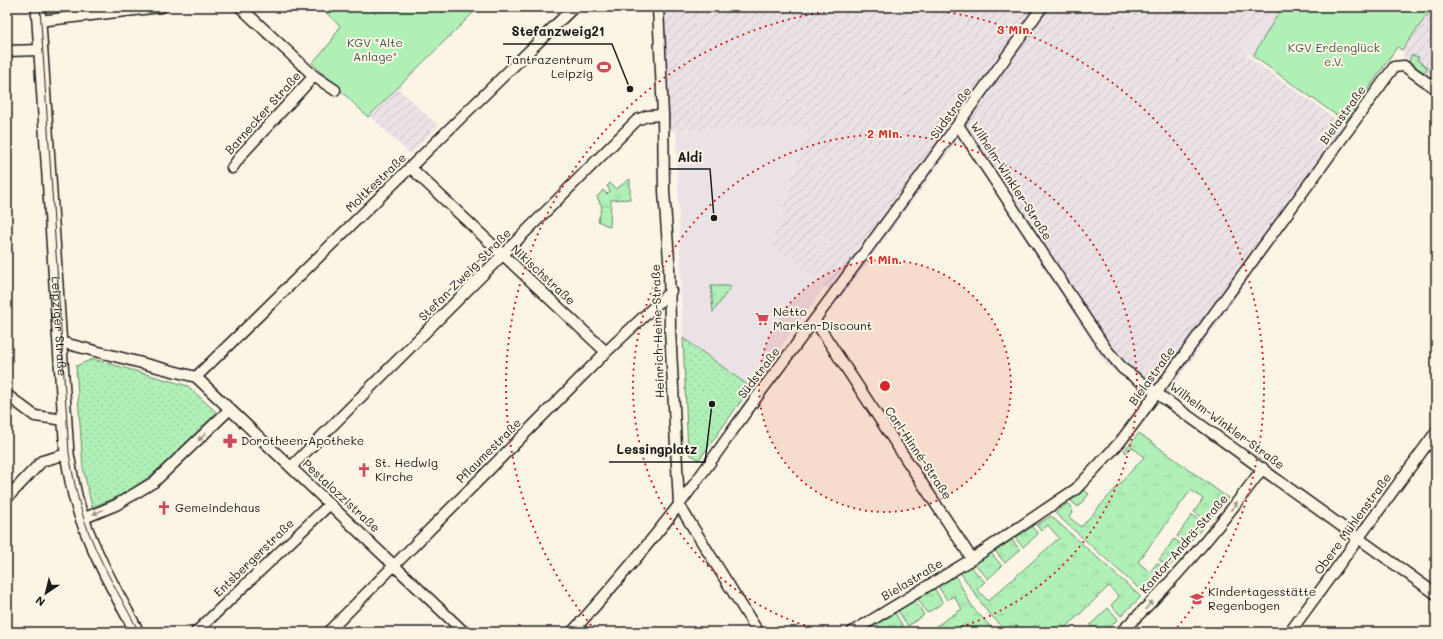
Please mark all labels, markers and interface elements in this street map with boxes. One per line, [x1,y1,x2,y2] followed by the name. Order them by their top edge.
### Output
[503,19,612,44] callout: Stefanzweig21
[997,21,1033,37] text: 3 Min.
[512,22,604,39] text: Stefanzweig21
[347,34,403,64] park label: KGV "Alte Anlage"
[1288,39,1380,69] park label: KGV Erdenglück e.V.
[505,51,593,81] place label: Tantrazentrum Leipzig
[596,59,612,75] sports icon: Tantrazentrum Leipzig
[221,67,304,157] street label: Barnecker Straße
[1316,82,1369,147] street label: Bielastraße
[926,83,974,142] street label: Südstraße
[967,118,1056,243] street label: Wilhelm-Winkler-Straße
[867,125,903,141] text: 2 Min.
[669,144,710,169] callout: Aldi
[677,148,703,165] text: Aldi
[342,149,409,215] street label: Moltkestraße
[415,225,514,324] street label: Stefan-Zweig-Straße
[508,240,579,308] street label: Nikischstraße
[868,251,902,267] text: 1 Min.
[647,264,667,398] street label: Heinrich-Heine-Straße
[48,276,71,377] street label: Leipziger Straße
[773,303,872,333] place label: Netto Marken-Discount
[754,311,770,327] supermarket icon: Netto Marken-Discount
[734,343,783,401] street label: Südstraße
[1125,343,1178,408] street label: Bielastraße
[1167,378,1288,472] street label: Wilhelm-Winkler-Straße
[878,379,892,393] centre of rings
[882,403,956,502] street label: Carl-Hinné-Straße
[452,414,524,486] street label: Pflaumestraße
[197,432,207,442] one-way arrow
[241,432,364,448] place label: Dorotheen-Apotheke
[222,433,238,449] pharmacy icon: Dorotheen-Apotheke
[609,437,705,462] callout: Lessingplatz
[617,440,697,457] text: Lessingplatz
[375,454,438,484] place label: St. Hedwig Kirche
[300,455,384,535] street label: Pestalozzistraße
[356,462,372,478] church icon: St. Hedwig Kirche
[1310,470,1394,577] street label: Obere Mühlenstraße
[1136,490,1231,596] street label: Kantor-Andrä-Straße
[175,499,260,515] place label: Gemeindehaus
[156,500,172,516] church icon: Gemeindehaus
[1230,501,1238,512] one-way arrow
[92,510,104,516] one-way arrow
[210,515,297,600] street label: Entsbergerstraße
[878,555,945,604] street label: Bielastraße
[26,573,66,613] north arrow
[1208,583,1316,613] place label: Kindertagesstätte Regenbogen
[1189,591,1205,607] school or university icon: Kindertagesstätte Regenbogen
[32,593,48,610] text: N
[1144,599,1153,610] one-way arrow

